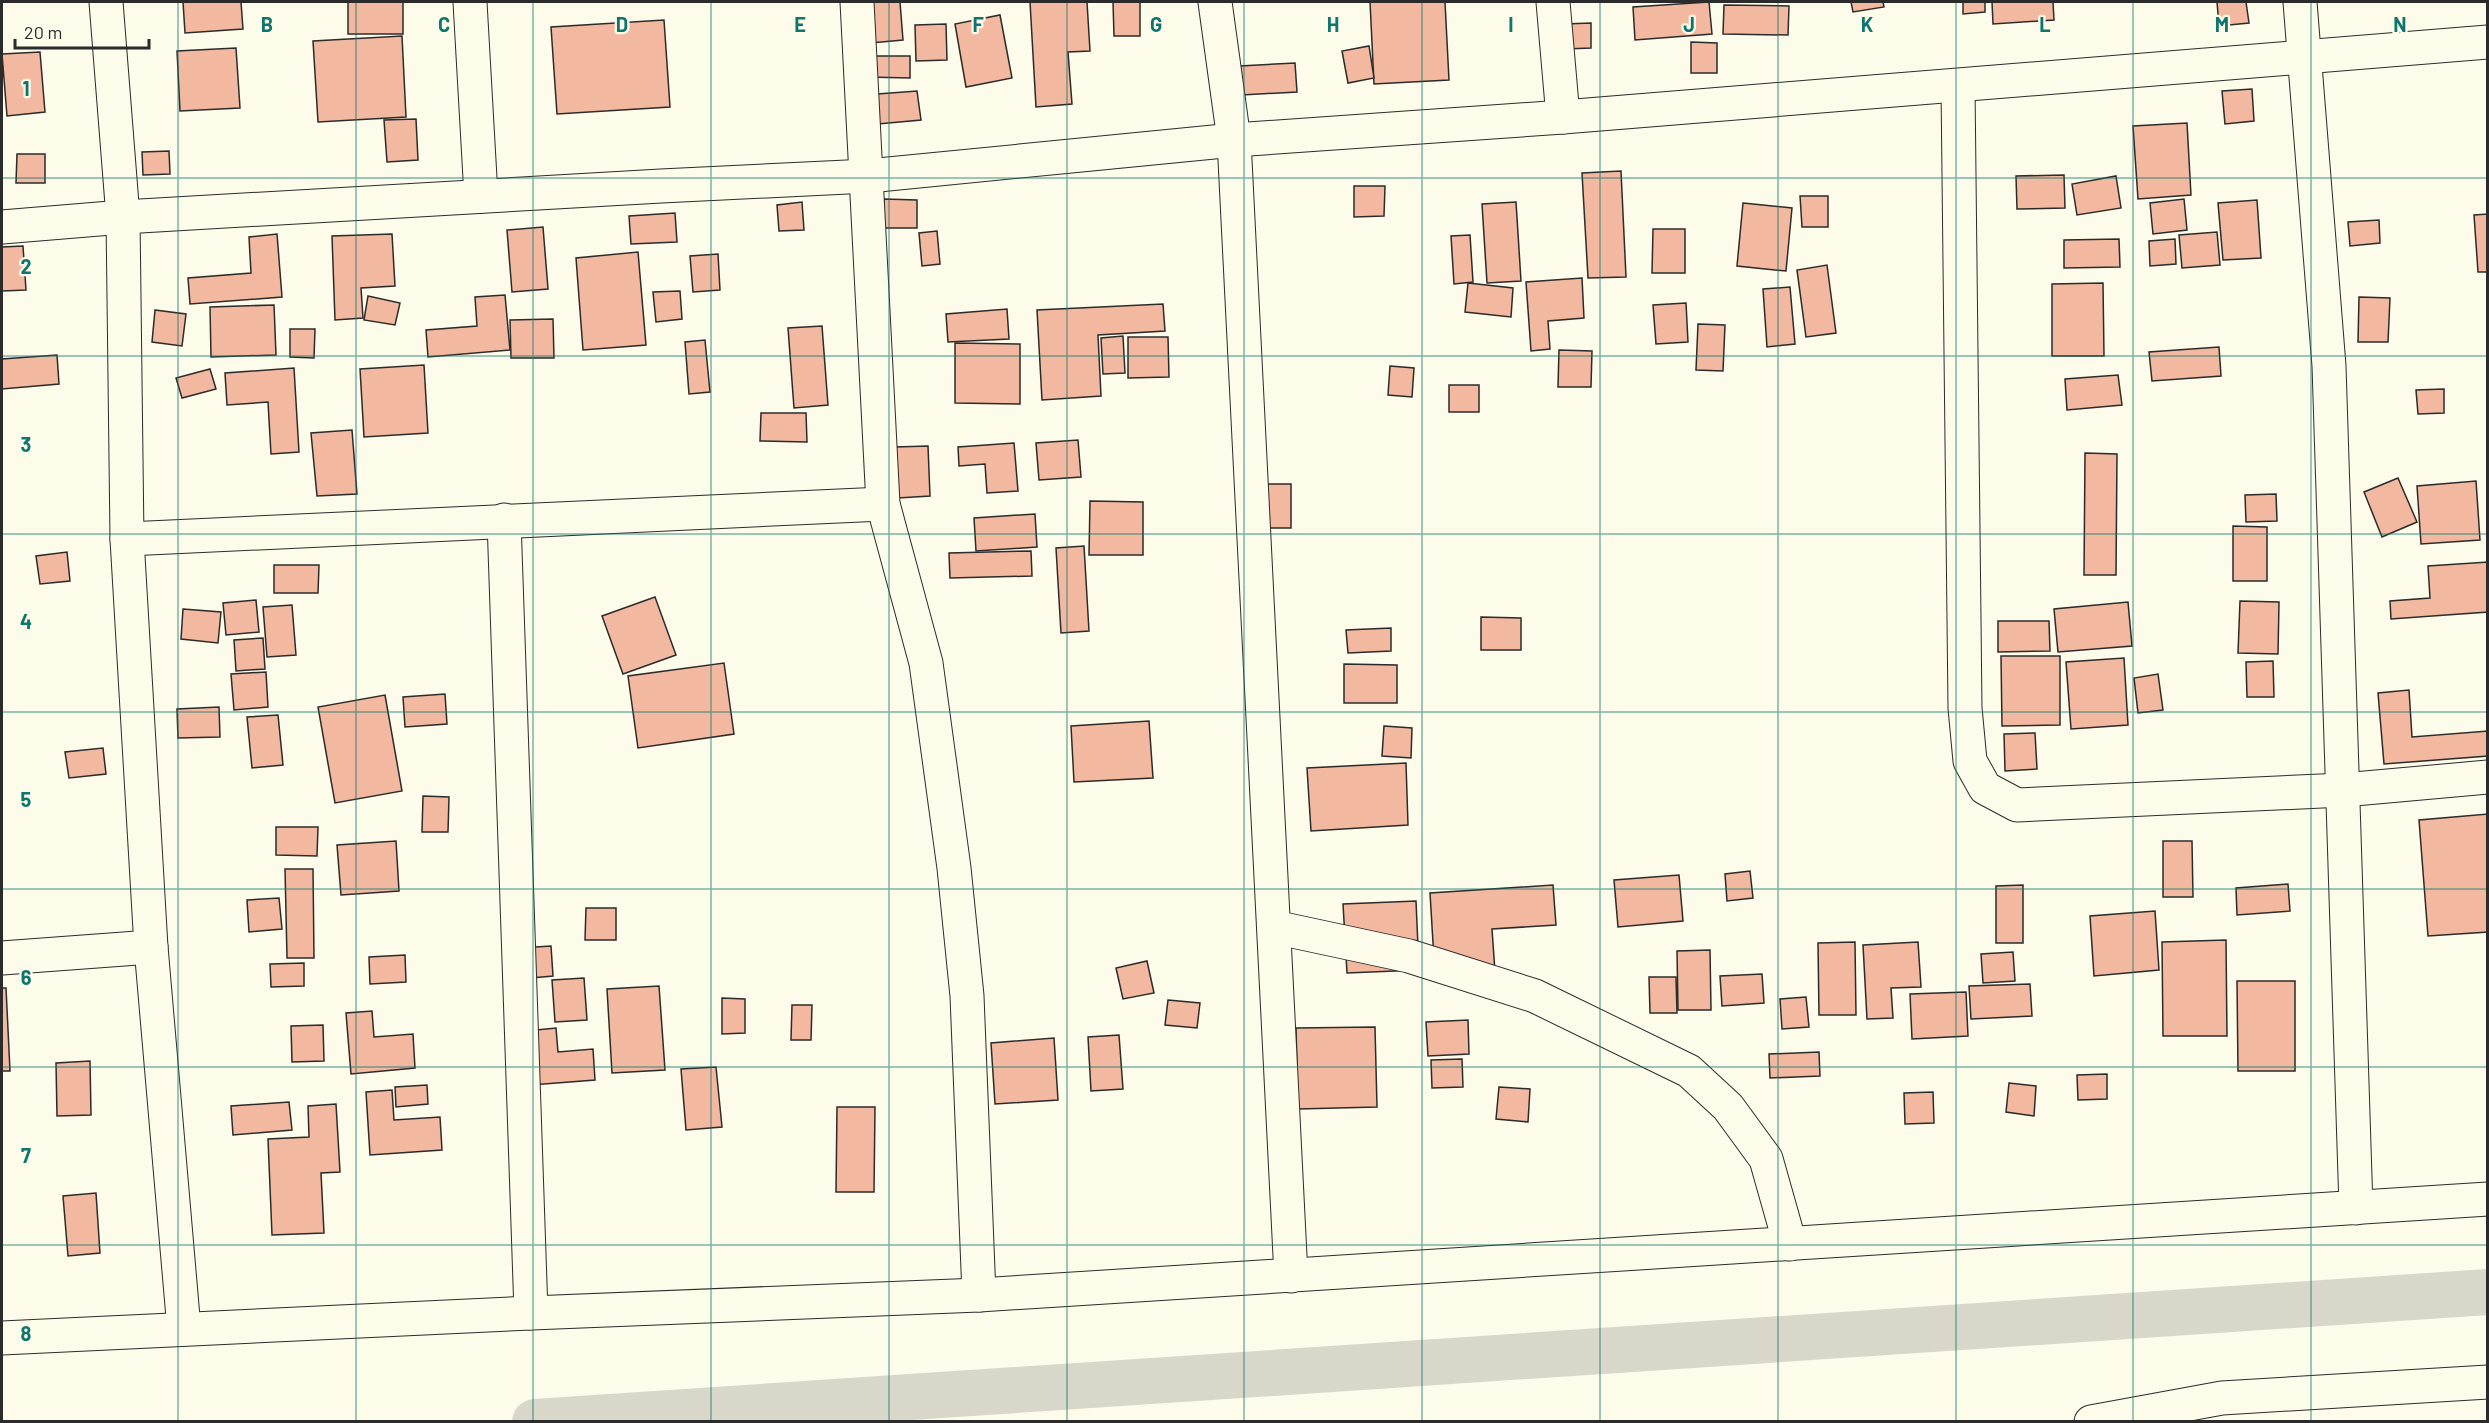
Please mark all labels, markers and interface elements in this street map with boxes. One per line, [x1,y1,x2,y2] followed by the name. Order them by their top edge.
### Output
[15,12,148,50] scale bar
[261,12,273,36] text: B
[438,12,450,36] text: C
[616,12,628,36] text: D
[794,12,806,36] text: E
[972,12,984,36] text: F
[1150,12,1162,36] text: G
[1327,12,1339,36] text: H
[1508,12,1514,36] text: I
[1683,12,1695,36] text: J
[1861,12,1874,36] text: K
[2039,12,2051,36] text: L
[2215,12,2229,36] text: M
[2393,12,2407,36] text: N
[24,21,62,43] text: 20 m
[22,76,30,100] text: 1
[20,254,32,278] text: 2
[21,432,31,456] text: 3
[20,609,32,633] text: 4
[21,787,32,811] text: 5
[21,965,32,989] text: 6
[21,1143,31,1167] text: 7
[21,1321,32,1345] text: 8

